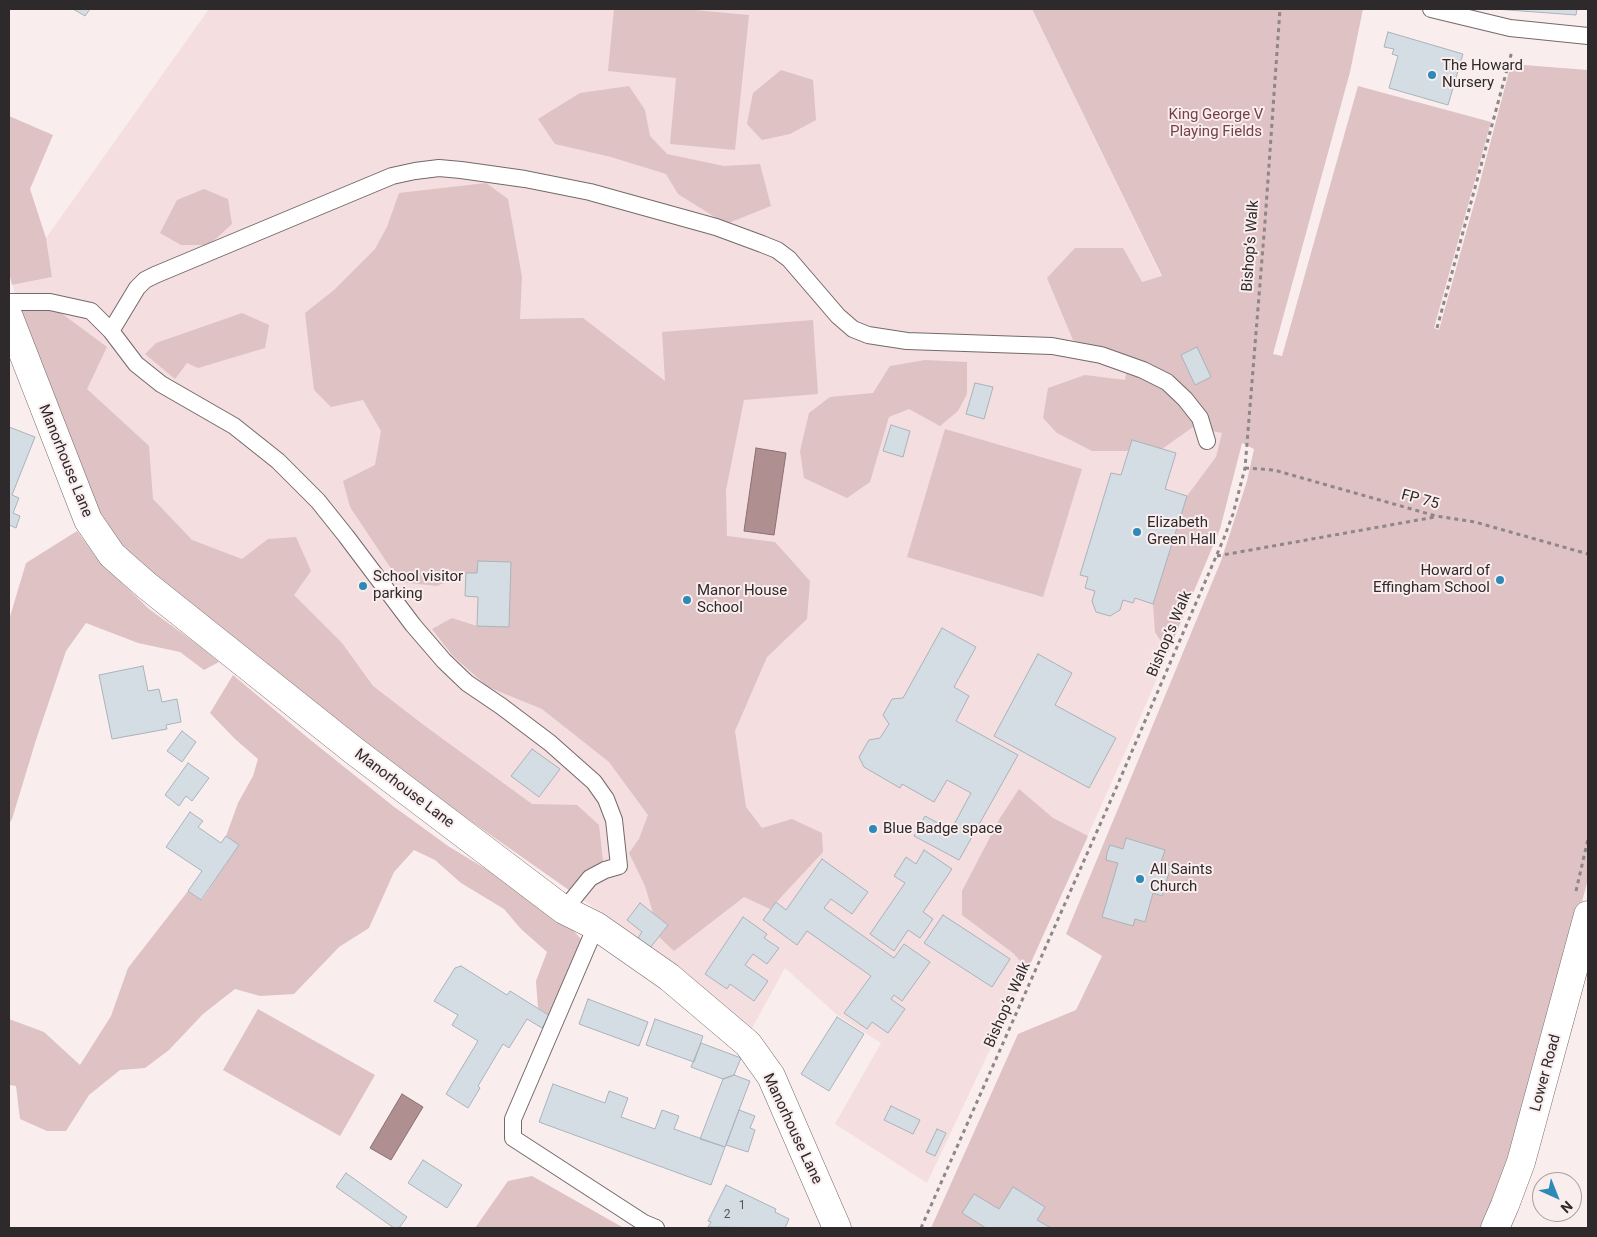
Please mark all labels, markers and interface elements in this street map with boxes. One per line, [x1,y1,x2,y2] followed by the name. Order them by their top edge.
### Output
[1442,57,1523,92] place label: The Howard Nursery
[1426,69,1438,81] marker: The Howard Nursery
[1169,106,1263,141] park label: King George V Playing Fields
[1239,200,1263,292] street label: Bishop’s Walk
[34,402,96,520] street label: Manorhouse Lane
[1399,486,1441,514] street label: FP 75
[1147,514,1216,549] place label: Elizabeth Green Hall
[1131,526,1143,538] marker: Elizabeth Green Hall
[1373,562,1490,597] place label: Howard of Effingham School
[373,568,463,603] place label: School visitor parking
[1494,574,1506,586] marker: Howard of Effingham School
[357,580,369,592] marker: School visitor parking
[697,582,787,617] place label: Manor House School
[1144,588,1196,680] street label: Bishop’s Walk
[681,594,693,606] marker: Manor House School
[351,746,457,832] street label: Manorhouse Lane
[883,820,1002,838] place label: Blue Badge space
[867,823,879,835] marker: Blue Badge space
[1150,861,1212,896] place label: All Saints Church
[1134,873,1146,885] marker: All Saints Church
[981,959,1035,1051] street label: Bishop’s Walk
[1527,1032,1565,1114] street label: Lower Road
[758,1071,826,1187] street label: Manorhouse Lane
[1532,1172,1582,1222] north arrow
[1558,1198,1576,1216] text: N
[739,1199,745,1213] house number: 1
[724,1208,730,1222] house number: 2

